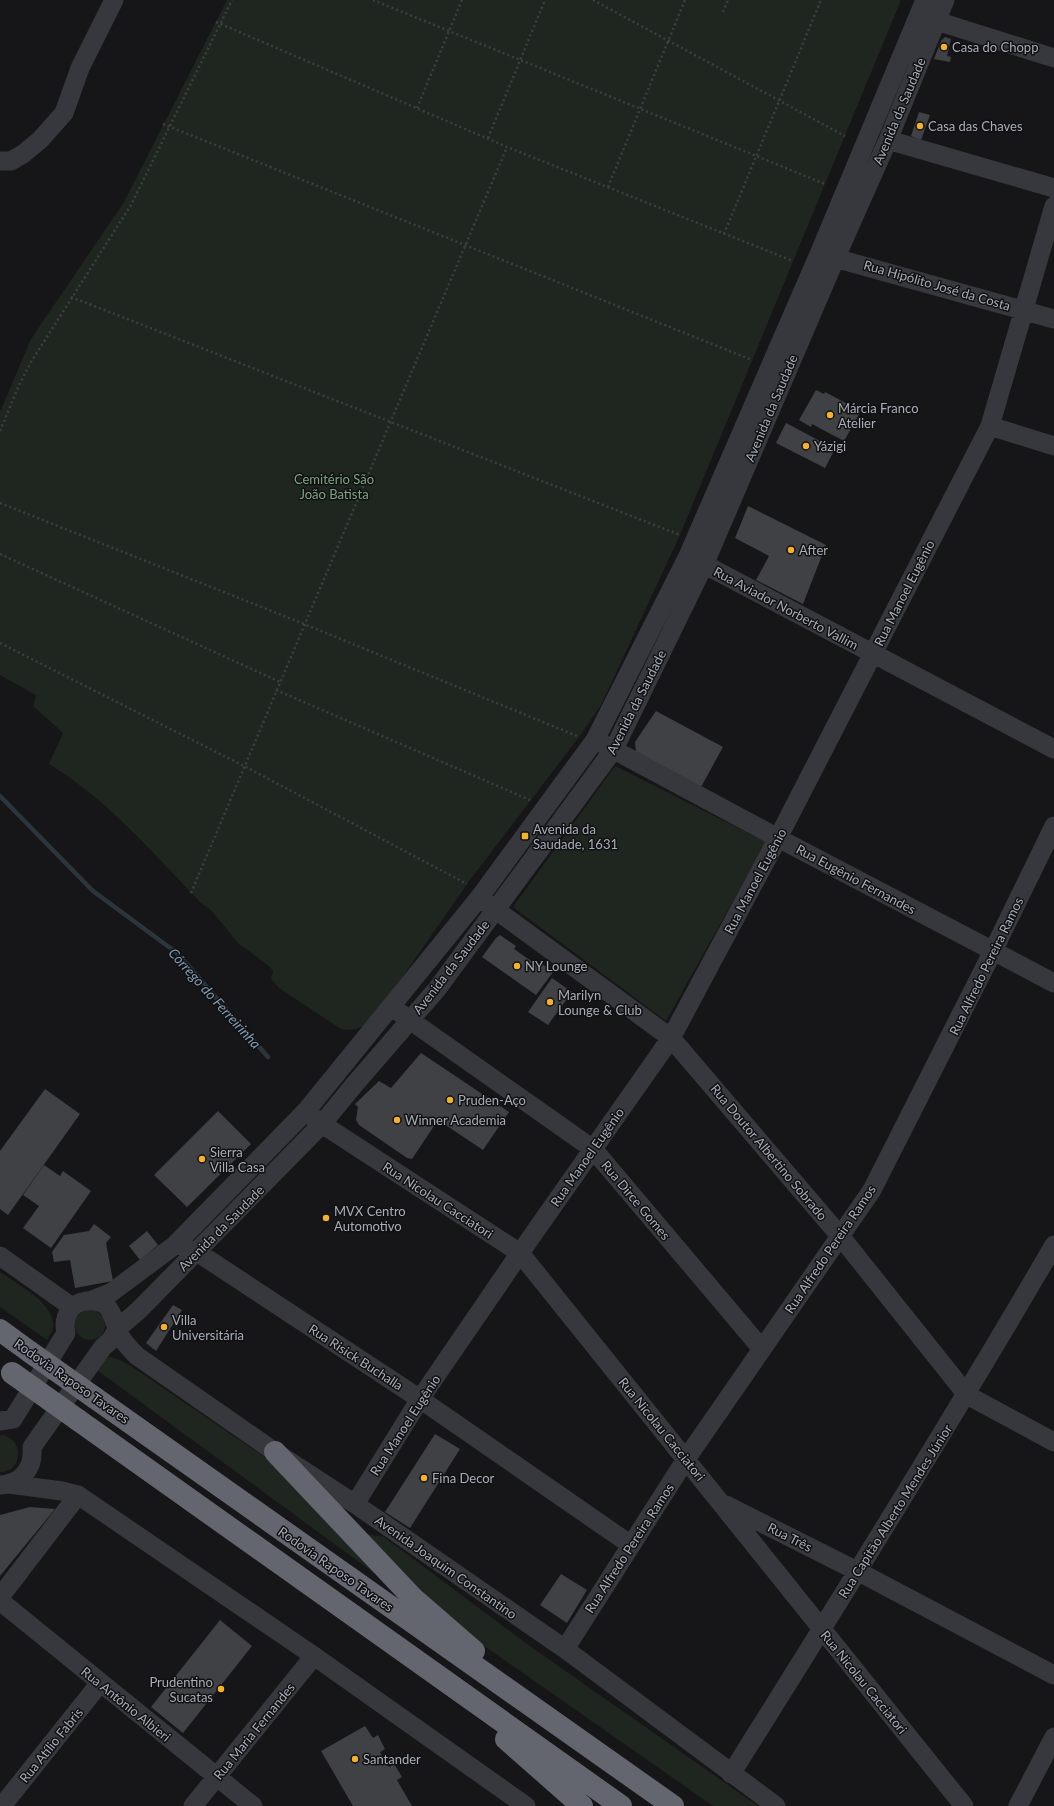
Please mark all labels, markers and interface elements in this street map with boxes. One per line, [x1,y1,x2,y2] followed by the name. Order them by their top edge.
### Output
[952,39,1038,55] place label: Casa do Chopp
[939,42,949,52] marker: Casa do Chopp
[869,55,929,167] street label: Avenida da Saudade
[928,118,1023,134] place label: Casa das Chaves
[915,121,925,131] marker: Casa das Chaves
[862,256,1012,314] street label: Rua Hipólito José da Costa
[741,352,801,464] street label: Avenida da Saudade
[838,400,919,431] place label: Márcia Franco Atelier
[825,410,835,420] marker: Márcia Franco Atelier
[814,438,846,454] place label: Yázigi
[801,441,811,451] marker: Yázigi
[294,471,374,502] park label: Cemitério São João Batista
[870,537,938,649] street label: Rua Manoel Eugênio
[799,542,828,558] place label: After
[786,545,796,555] marker: After
[711,563,861,653] street label: Rua Aviador Norberto Vallim
[603,647,669,757] street label: Avenida da Saudade
[533,821,618,852] place label: Avenida da Saudade, 1631
[720,826,790,936] street label: Rua Manoel Eugênio
[520,831,530,841] marker: Avenida da Saudade, 1631
[793,841,919,917] street label: Rua Eugênio Fernandes
[946,894,1027,1038] street label: Rua Alfredo Pereira Ramos
[409,917,493,1017] street label: Avenida da Saudade
[165,944,265,1052] water label: Córrego do Ferreirinha
[525,958,588,974] place label: NY Lounge
[512,961,522,971] marker: NY Lounge
[558,987,642,1018] place label: Marilyn Lounge & Club
[545,997,555,1007] marker: Marilyn Lounge & Club
[707,1081,831,1223] street label: Rua Doutor Albertino Sobrado
[458,1092,526,1108] place label: Pruden-Aço
[445,1095,455,1105] marker: Pruden-Aço
[547,1105,627,1209] street label: Rua Manoel Eugênio
[405,1112,506,1128] place label: Winner Academia
[392,1115,402,1125] marker: Winner Academia
[210,1144,265,1175] place label: Sierra Villa Casa
[197,1154,207,1164] marker: Sierra Villa Casa
[598,1157,674,1243] street label: Rua Dirce Gomes
[380,1158,496,1242] street label: Rua Nicolau Cacciatori
[781,1181,879,1316] street label: Rua Alfredo Pereira Ramos
[175,1182,267,1274] street label: Avenida da Saudade
[334,1203,406,1234] place label: MVX Centro Automotivo
[321,1213,331,1223] marker: MVX Centro Automotivo
[172,1312,244,1343] place label: Villa Universitária
[306,1321,406,1393] street label: Rua Risick Buchalla
[159,1322,169,1332] marker: Villa Universitária
[11,1335,133,1427] street label: Rodovia Raposo Tavares
[366,1372,444,1478] street label: Rua Manoel Eugênio
[615,1374,709,1484] street label: Rua Nicolau Cacciatori
[835,1421,955,1601] street label: Rua Capitão Alberto Mendes Júnior
[432,1470,495,1486] place label: Fina Decor
[419,1473,429,1483] marker: Fina Decor
[581,1480,677,1616] street label: Rua Alfredo Pereira Ramos
[372,1512,520,1622] street label: Avenida Joaquim Constantino
[765,1519,815,1555] street label: Rua Três
[275,1523,397,1615] street label: Rodovia Raposo Tavares
[817,1627,911,1737] street label: Rua Nicolau Cacciatori
[78,1663,174,1745] street label: Rua Antônio Albieri
[149,1674,213,1705] place label: Prudentino Sucatas
[210,1679,298,1783] street label: Rua Maria Fernandes
[216,1684,226,1694] marker: Prudentino Sucatas
[16,1704,86,1786] street label: Rua Atílio Fabris
[363,1751,421,1767] place label: Santander
[350,1754,360,1764] marker: Santander

